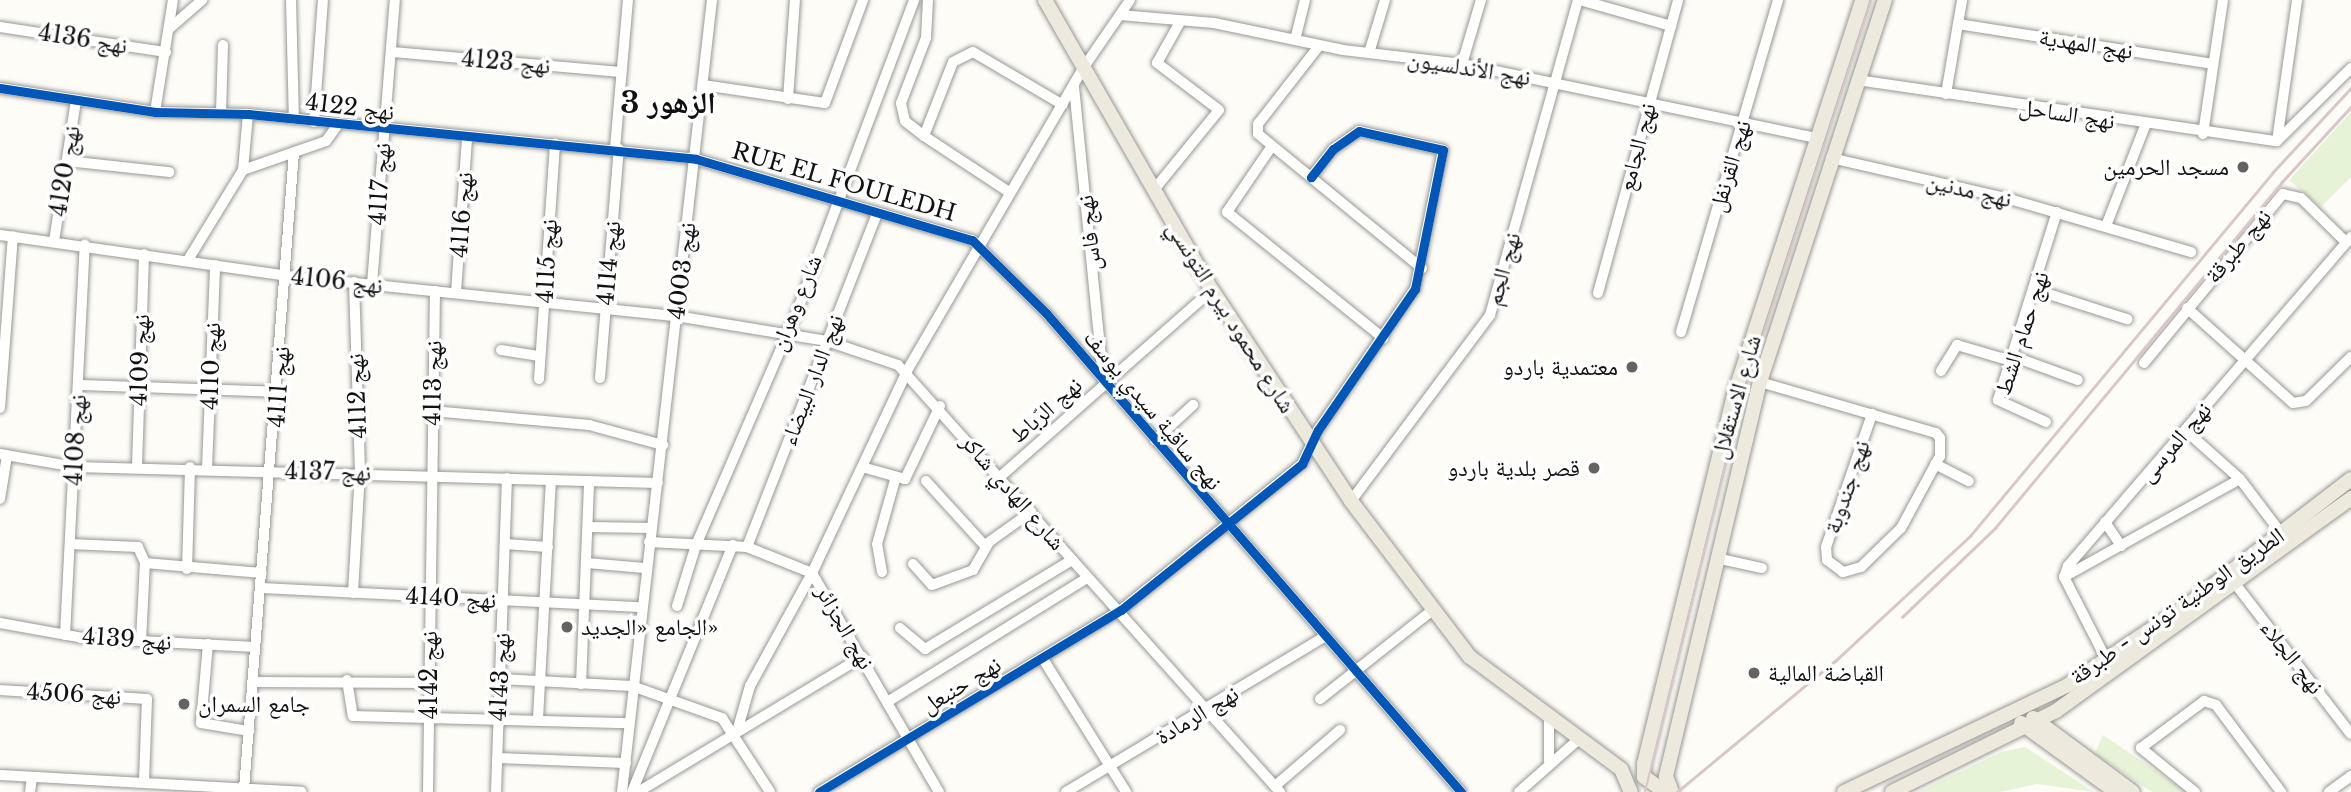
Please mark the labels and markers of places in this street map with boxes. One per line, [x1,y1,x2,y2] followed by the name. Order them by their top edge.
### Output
[2103,153,2229,181] place label: مسجد الحرمين
[2235,159,2251,175] marker: مسجد الحرمين
[1503,353,1618,381] place label: معتمدية باردو
[1624,359,1640,375] marker: معتمدية باردو
[1447,454,1580,482] place label: قصر بلدية باردو
[1586,460,1602,476] marker: قصر بلدية باردو
[581,613,718,641] place label: الجامع «الجديد»
[559,619,575,635] marker: الجامع «الجديد»
[1768,659,1884,687] place label: القباضة المالية
[1746,665,1762,681] marker: القباضة المالية
[198,690,310,718] place label: جامع السمران
[176,696,192,712] marker: جامع السمران

